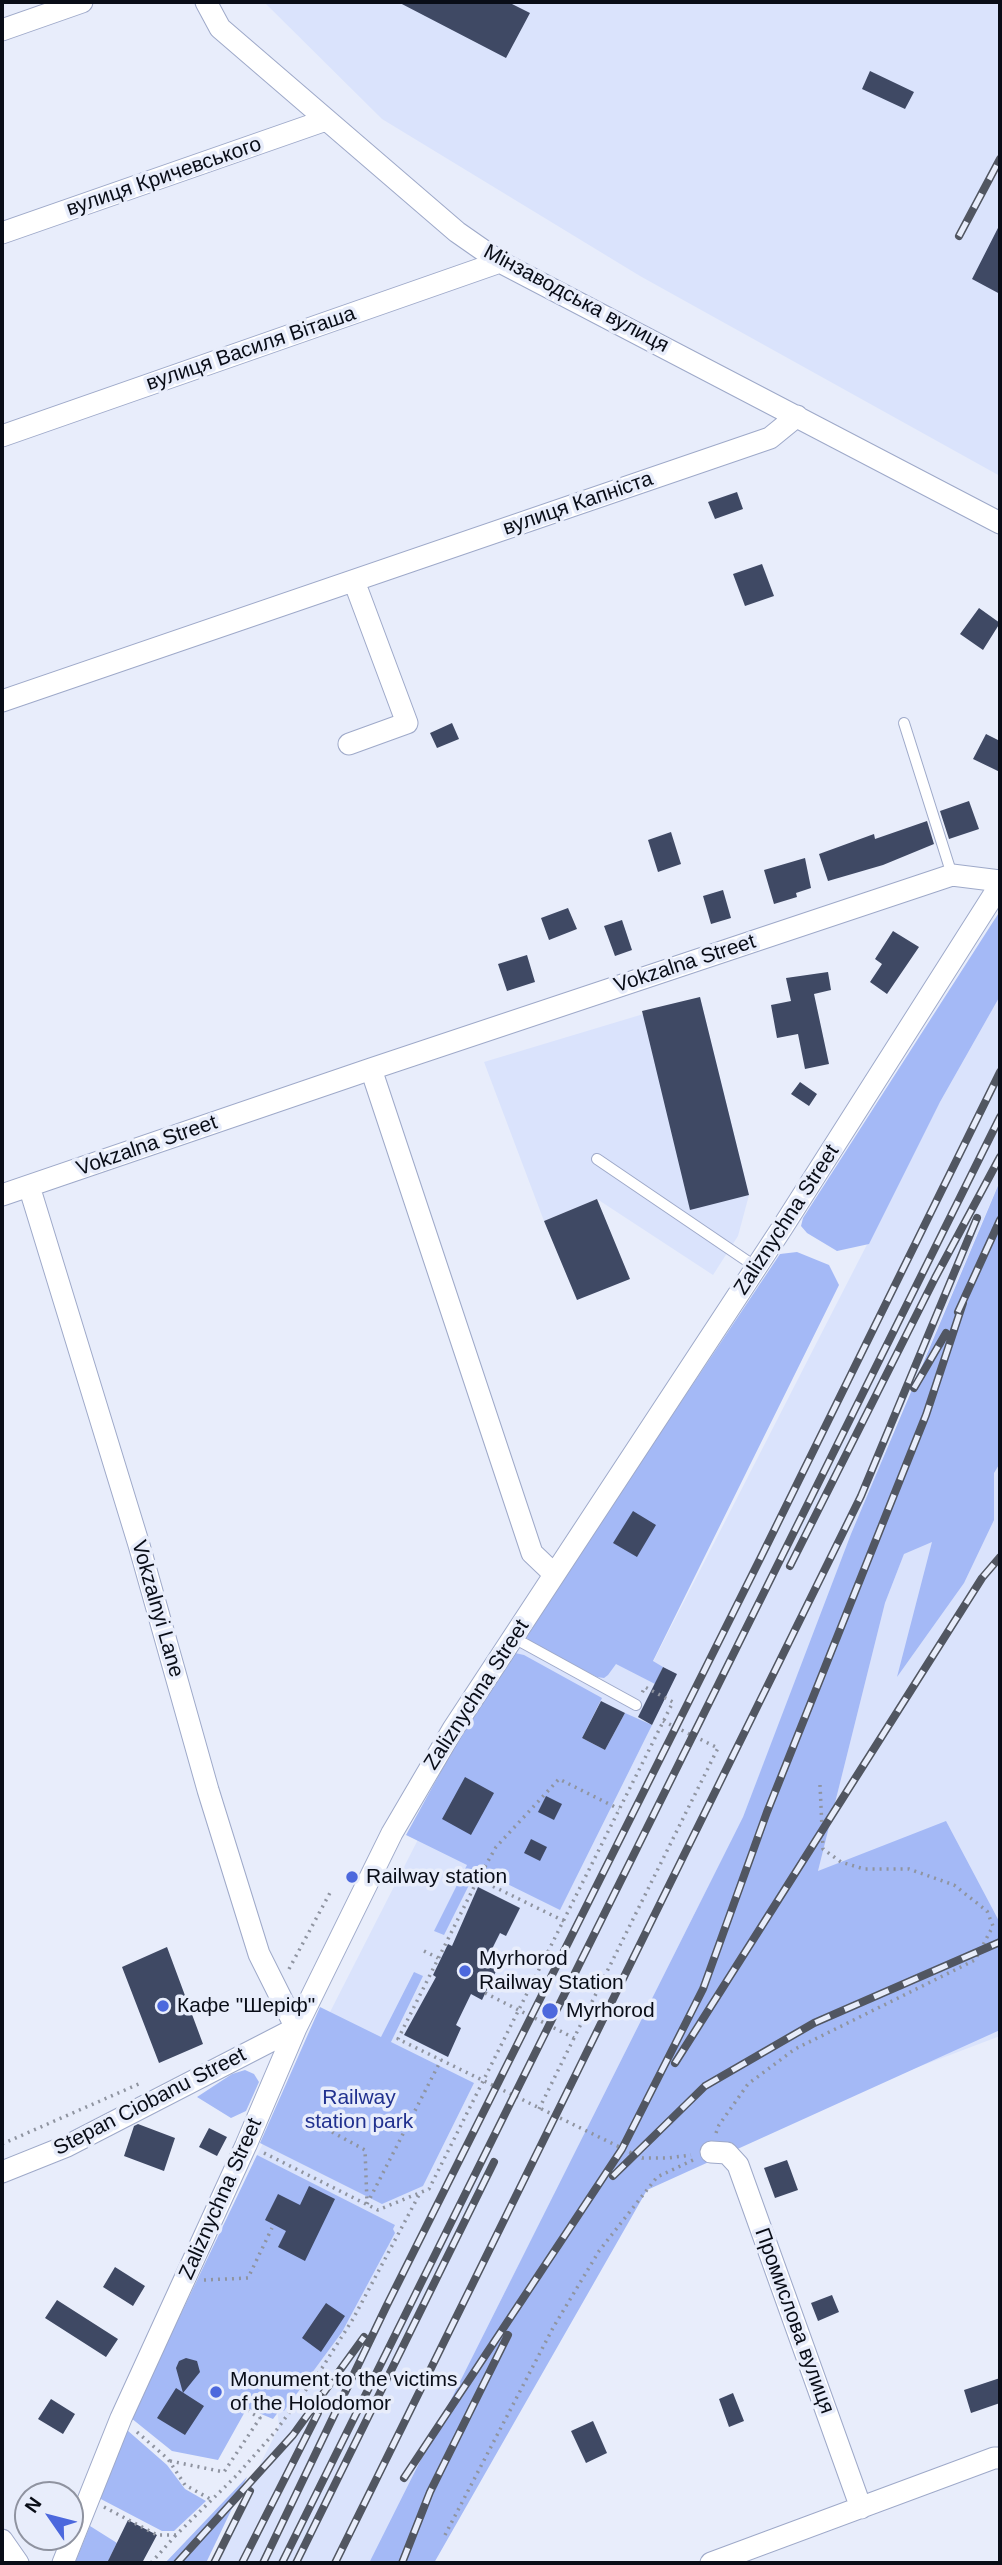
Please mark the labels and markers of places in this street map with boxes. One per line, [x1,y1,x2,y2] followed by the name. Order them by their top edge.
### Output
[366,1864,507,1890] place label: Railway station
[344,1869,360,1885] marker: Railway station
[479,1946,624,1996] place label: Myrhorod Railway Station
[457,1963,473,1979] marker: Myrhorod Railway Station
[177,1993,315,2019] place label: Кафе "Шеріф"
[155,1998,171,2014] marker: Кафе "Шеріф"
[566,1998,655,2024] place label: Myrhorod
[540,2001,560,2021] marker: Myrhorod
[230,2367,458,2417] place label: Monument to the victims of the Holodomor
[208,2384,224,2400] marker: Monument to the victims of the Holodomor

